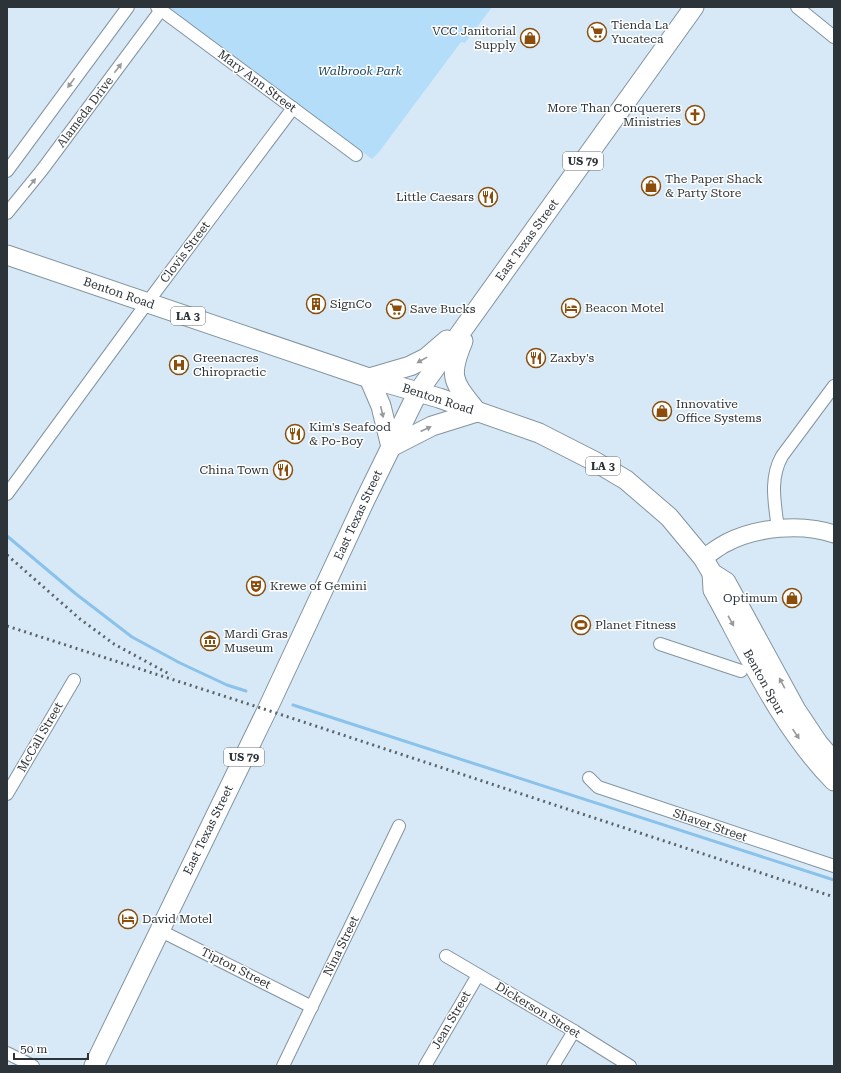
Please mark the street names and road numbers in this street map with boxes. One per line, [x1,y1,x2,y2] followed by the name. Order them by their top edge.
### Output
[215,47,299,115] street label: Mary Ann Street
[54,74,116,150] street label: Alameda Drive
[563,152,603,170] road number: US 79
[493,196,562,284] street label: East Texas Street
[157,218,213,286] street label: Clovis Street
[82,274,157,312] street label: Benton Road
[171,307,205,325] road number: LA 3
[400,381,476,417] street label: Benton Road
[586,457,620,475] road number: LA 3
[331,467,385,562] street label: East Texas Street
[740,647,788,717] street label: Benton Spur
[14,699,66,774] street label: McCall Street
[224,748,264,766] road number: US 79
[180,783,236,877] street label: East Texas Street
[671,806,749,844] street label: Shaver Street
[320,913,362,978] street label: Nina Street
[199,944,274,992] street label: Tipton Street
[493,979,584,1041] street label: Dickerson Street
[429,988,474,1052] street label: Jean Street

